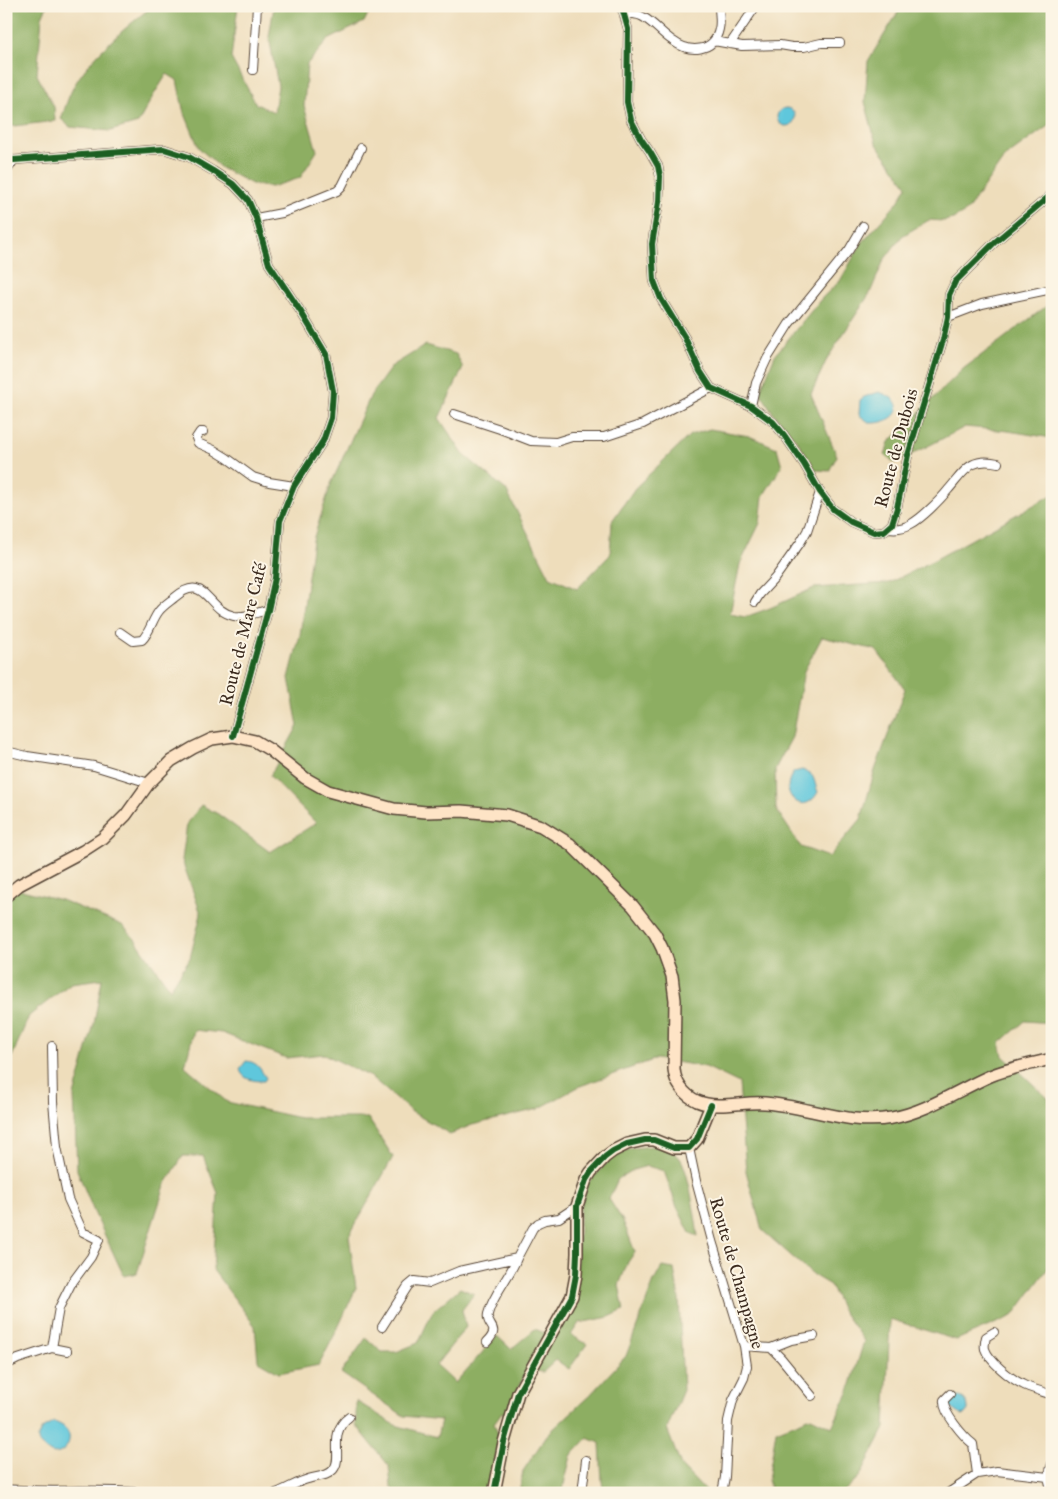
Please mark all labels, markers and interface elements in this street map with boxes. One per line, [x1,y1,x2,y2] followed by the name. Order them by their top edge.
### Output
[869,386,923,510] street label: Route de Dubois
[215,560,272,708] street label: Route de Mare Café
[704,1195,769,1352] street label: Route de Champagne

